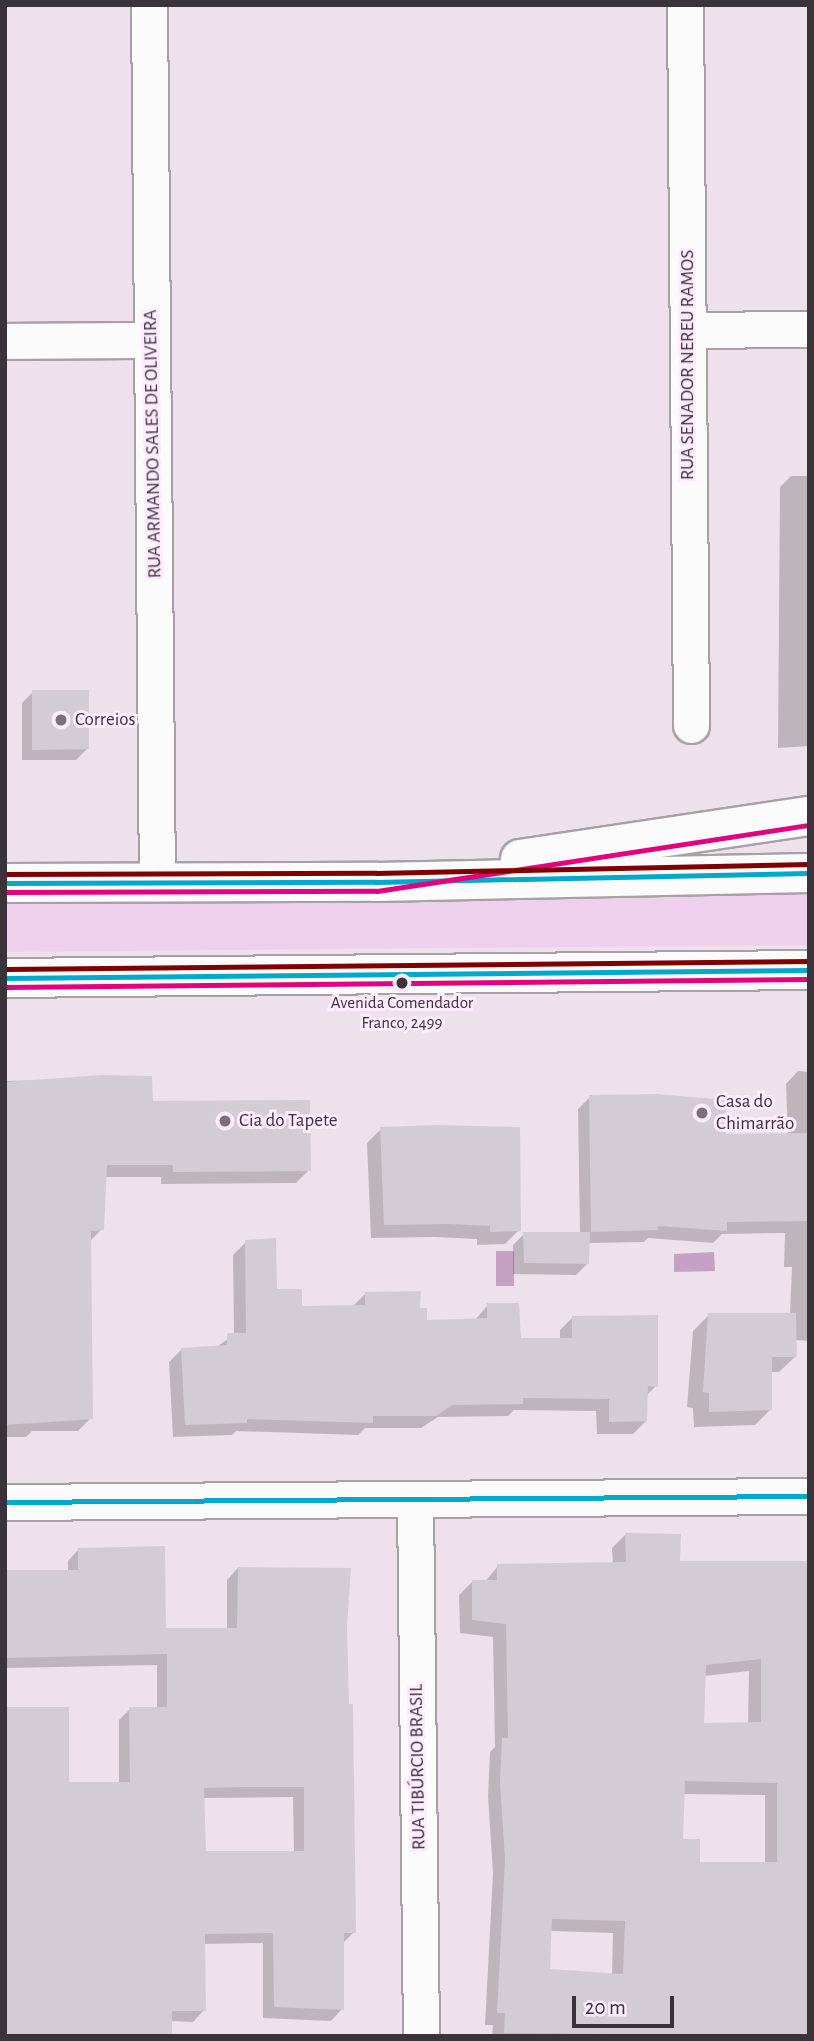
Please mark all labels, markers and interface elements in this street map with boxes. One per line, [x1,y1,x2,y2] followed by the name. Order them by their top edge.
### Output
[677,250,699,480] street label: RUA SENADOR NEREU RAMOS
[139,309,167,579] street label: RUA ARMANDO SALES DE OLIVEIRA
[75,709,136,731] place label: Correios
[53,712,69,728] marker: Correios
[395,976,409,990] marker: Avenida Comendador Franco, 2499
[331,993,473,1033] place label: Avenida Comendador Franco, 2499
[716,1091,794,1135] place label: Casa do Chimarrão
[694,1105,710,1121] marker: Casa do Chimarrão
[239,1110,338,1132] place label: Cia do Tapete
[217,1113,233,1129] marker: Cia do Tapete
[405,1684,431,1850] street label: RUA TIBÚRCIO BRASIL
[576,1982,678,2026] scale bar
[585,1997,626,2018] text: 20 m

